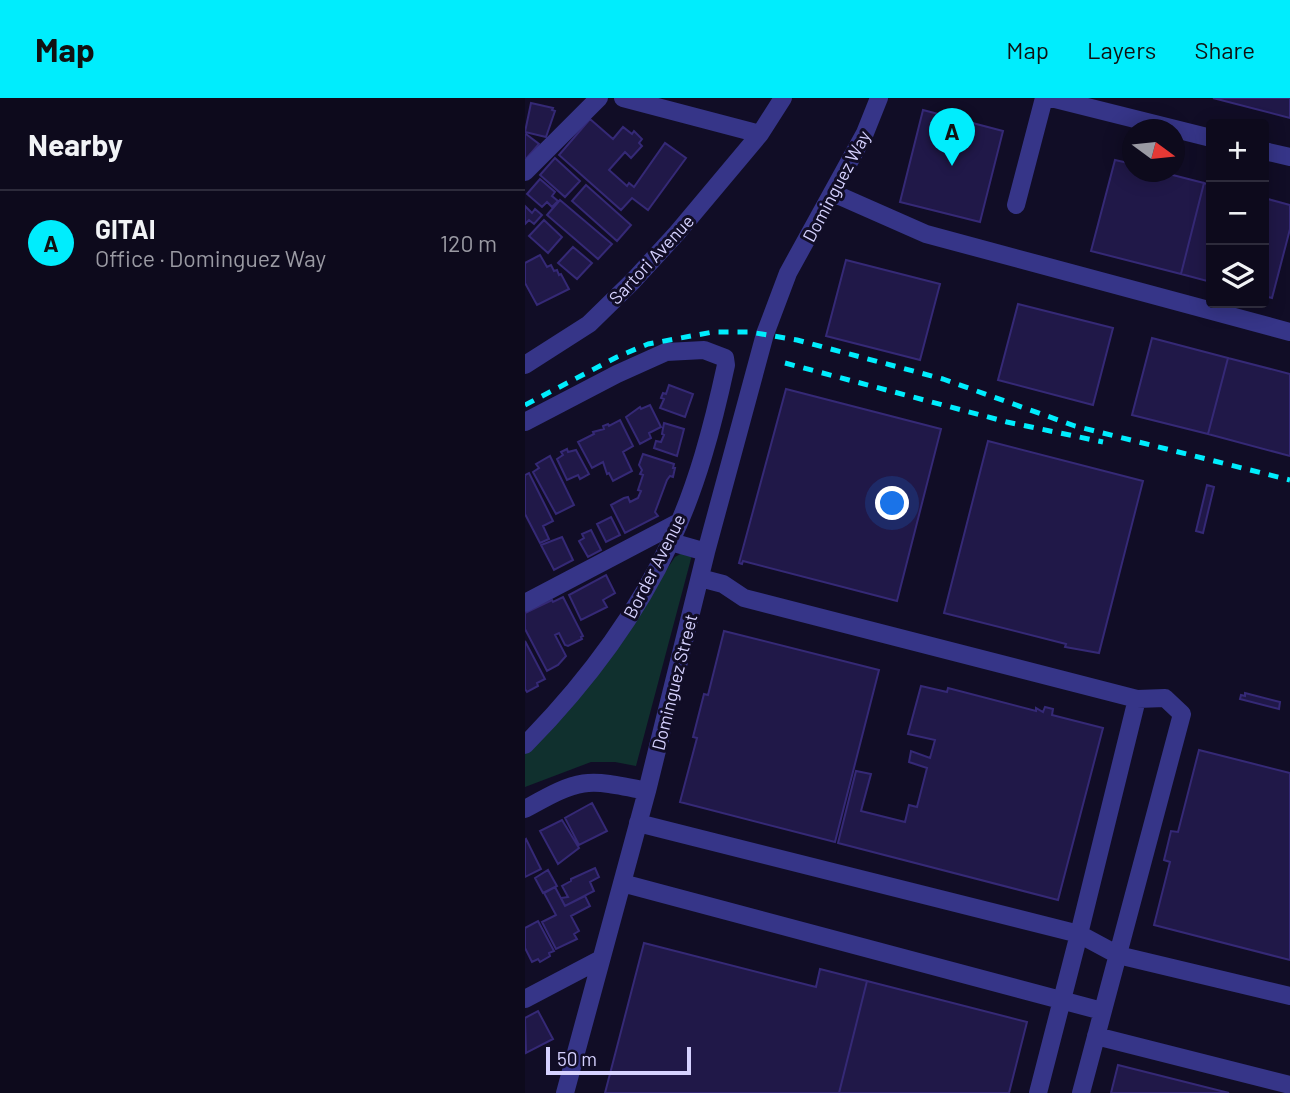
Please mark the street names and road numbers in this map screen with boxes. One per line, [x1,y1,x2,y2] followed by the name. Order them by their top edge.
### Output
[797,127,875,245] street label: Dominguez Way
[604,210,698,308] street label: Sartori Avenue
[618,510,690,622] street label: Border Avenue
[646,612,702,752] street label: Dominguez Street

